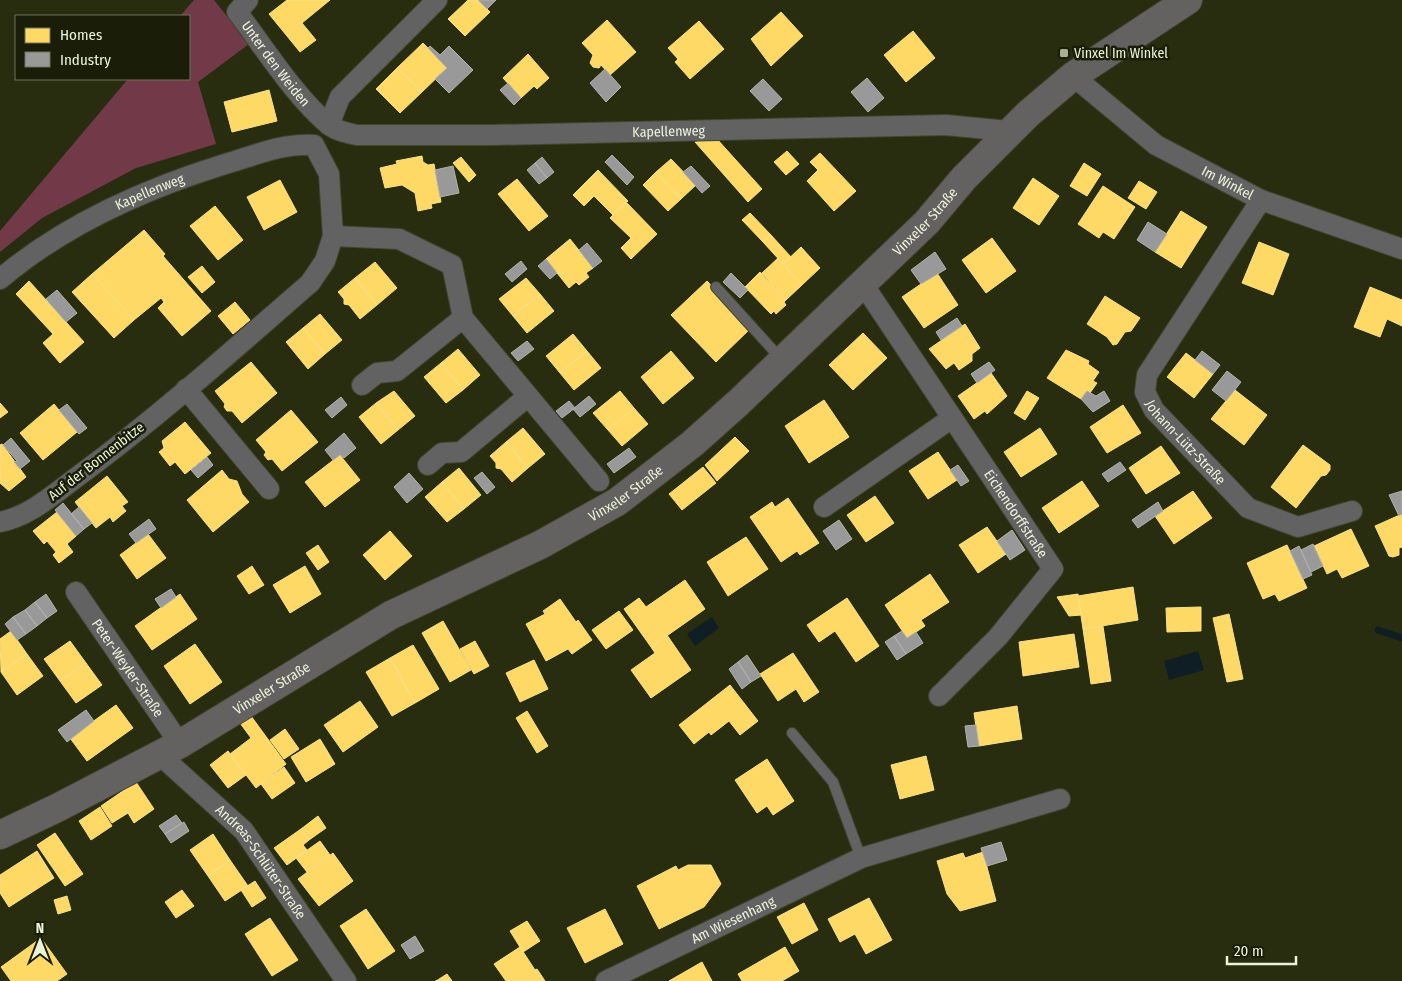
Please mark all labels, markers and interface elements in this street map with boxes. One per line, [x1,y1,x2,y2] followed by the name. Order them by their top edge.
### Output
[15,15,190,80] legend
[238,18,313,110] street label: Unter den Weiden
[60,26,102,44] text: Homes
[1074,45,1168,62] place label: Vinxel Im Winkel
[1058,47,1070,59] marker: Vinxel Im Winkel
[60,51,111,69] text: Industry
[632,122,706,141] street label: Kapellenweg
[1199,162,1257,204] street label: Im Winkel
[113,170,187,214] street label: Kapellenweg
[889,184,961,259] street label: Vinxeler Straße
[1141,397,1229,488] street label: Johann-Lütz-Straße
[45,419,148,504] street label: Auf der Bonnenbitze
[586,462,667,525] street label: Vinxeler Straße
[980,467,1051,561] street label: Eichendorffstraße
[88,616,167,721] street label: Peter-Weyler-Straße
[230,658,313,718] street label: Vinxeler Straße
[212,801,309,923] street label: Andreas-Schlüter-Straße
[689,893,778,948] street label: Am Wiesenhang
[15,916,65,966] north arrow
[36,920,44,937] text: N
[1227,934,1296,966] scale bar
[1234,942,1264,960] text: 20 m

